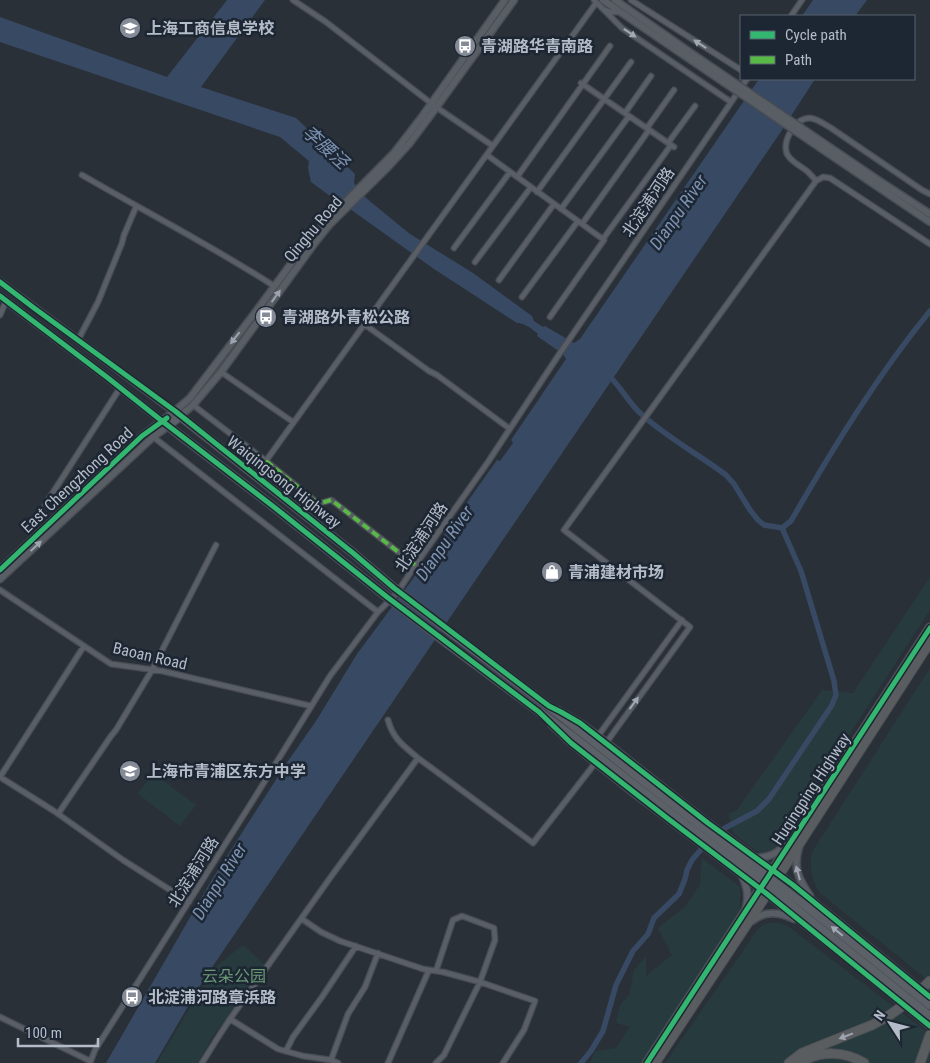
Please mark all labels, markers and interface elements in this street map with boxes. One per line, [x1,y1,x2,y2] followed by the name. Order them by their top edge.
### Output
[740,15,915,80] legend
[118,16,142,40] school or university icon: 上海工商信息学校
[146,19,275,38] place label: 上海工商信息学校
[785,26,847,44] text: Cycle path
[623,28,637,38] one-way arrow
[453,34,477,58] bus stop icon: 青湖路华青南路
[481,37,593,56] place label: 青湖路华青南路
[694,39,707,48] one-way arrow
[785,51,812,69] text: Path
[299,121,355,174] water label: 李腰泾
[618,164,678,240] street label: 北淀浦河路
[645,170,712,253] water label: Dianpu River
[280,192,346,266] street label: Qinghu Road
[271,290,281,303] one-way arrow
[254,305,278,329] bus stop icon: 青湖路外青松公路
[282,308,410,327] place label: 青湖路外青松公路
[230,331,241,344] one-way arrow
[17,423,137,537] street label: East Chengzhong Road
[223,432,345,532] street label: Waiqingsong Highway
[391,499,451,575] street label: 北淀浦河路
[411,501,478,584] water label: Dianpu River
[29,540,41,552] one-way arrow
[540,560,564,584] shop icon: 青浦建材市场
[568,563,664,582] place label: 青浦建材市场
[111,638,189,674] street label: Baoan Road
[629,696,639,710] one-way arrow
[768,729,854,849] street label: Huqingping Highway
[118,759,142,783] school or university icon: 上海市青浦区东方中学
[146,762,306,781] place label: 上海市青浦区东方中学
[164,833,222,911] street label: 北淀浦河路
[187,838,251,923] water label: Dianpu River
[794,865,802,880] one-way arrow
[831,925,844,936] one-way arrow
[202,967,266,986] park label: 云朵公园
[120,985,144,1009] bus stop icon: 北淀浦河路章浜路
[148,988,276,1007] place label: 北淀浦河路章浜路
[865,998,915,1048] north arrow
[870,1007,888,1024] text: N
[18,1016,98,1048] scale bar
[25,1024,62,1042] text: 100 m
[839,1032,854,1040] one-way arrow

